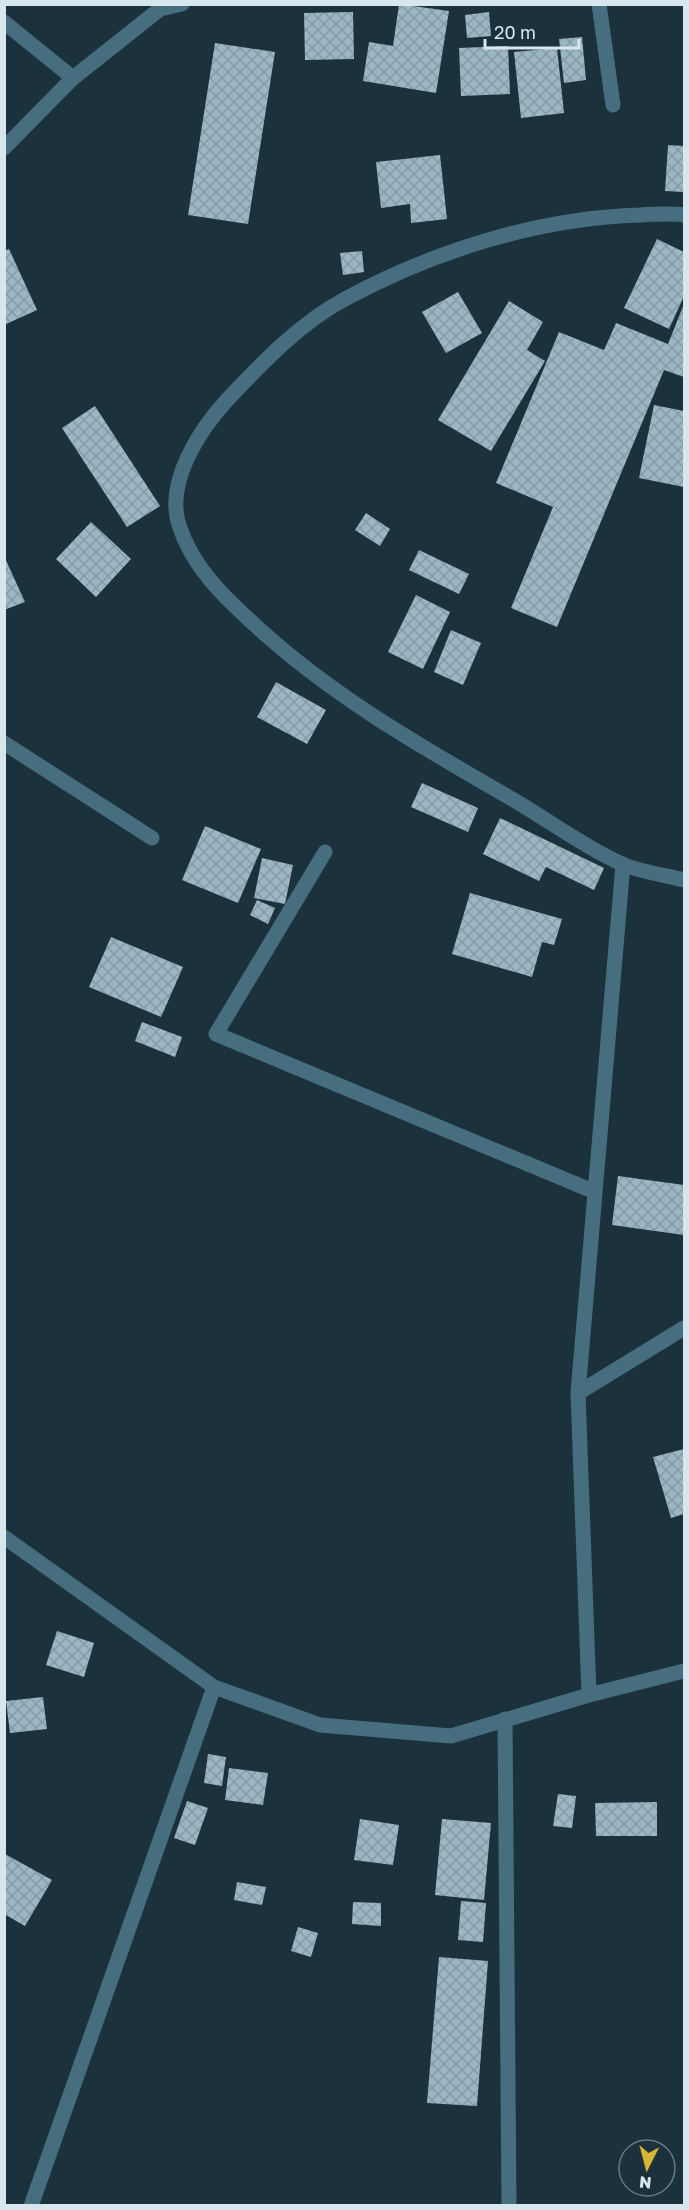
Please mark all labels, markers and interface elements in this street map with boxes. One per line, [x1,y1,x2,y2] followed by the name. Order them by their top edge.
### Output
[485,12,580,50] scale bar
[494,21,536,43] text: 20 m
[617,2138,677,2198] north arrow
[638,2172,653,2193] text: N

